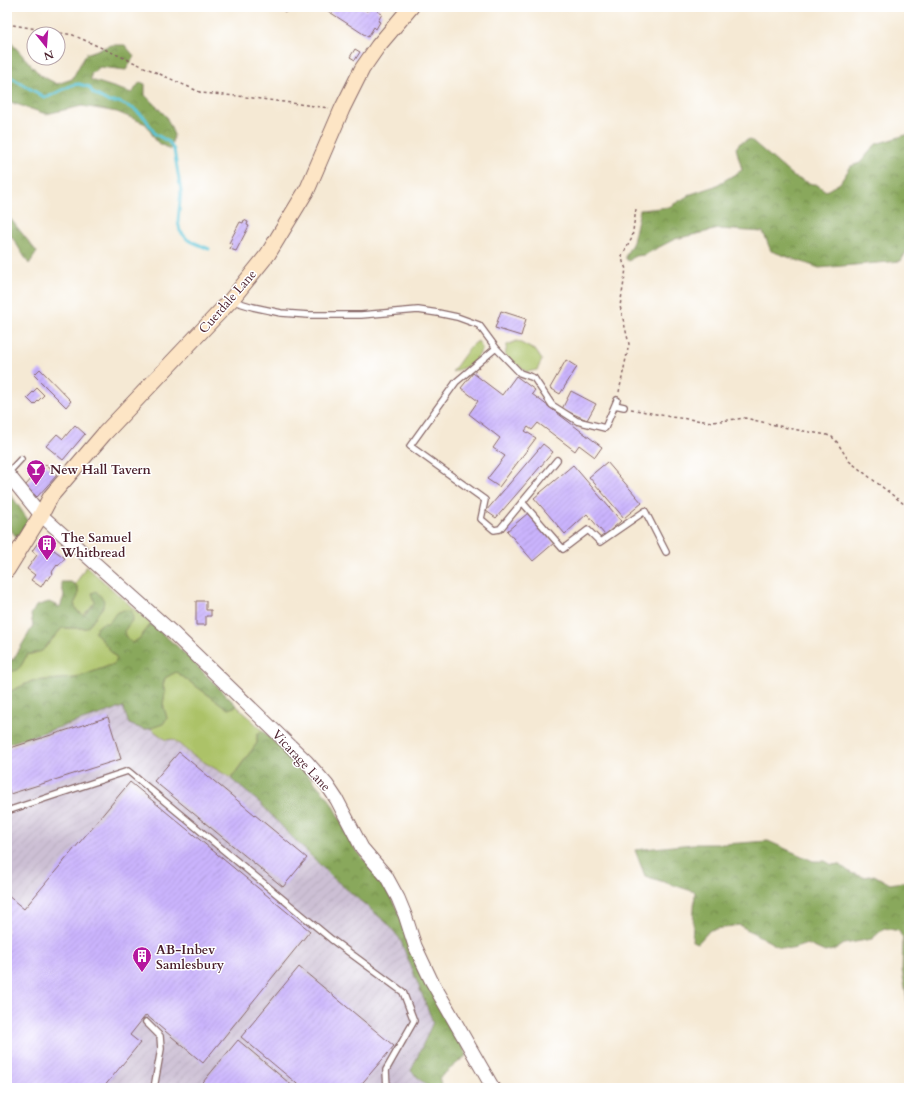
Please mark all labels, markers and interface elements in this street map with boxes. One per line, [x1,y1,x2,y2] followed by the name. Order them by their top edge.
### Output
[26,26,66,66] north arrow
[42,47,56,64] text: N
[195,266,261,338] street label: Cuerdale Lane
[25,458,47,486] bar icon: New Hall Tavern
[50,461,152,479] place label: New Hall Tavern
[60,529,132,562] place label: The Samuel Whitbread
[36,533,58,561] building icon: The Samuel Whitbread
[268,726,335,796] street label: Vicarage Lane
[156,941,225,974] place label: AB-Inbev Samlesbury
[131,945,153,973] building icon: AB-Inbev Samlesbury

